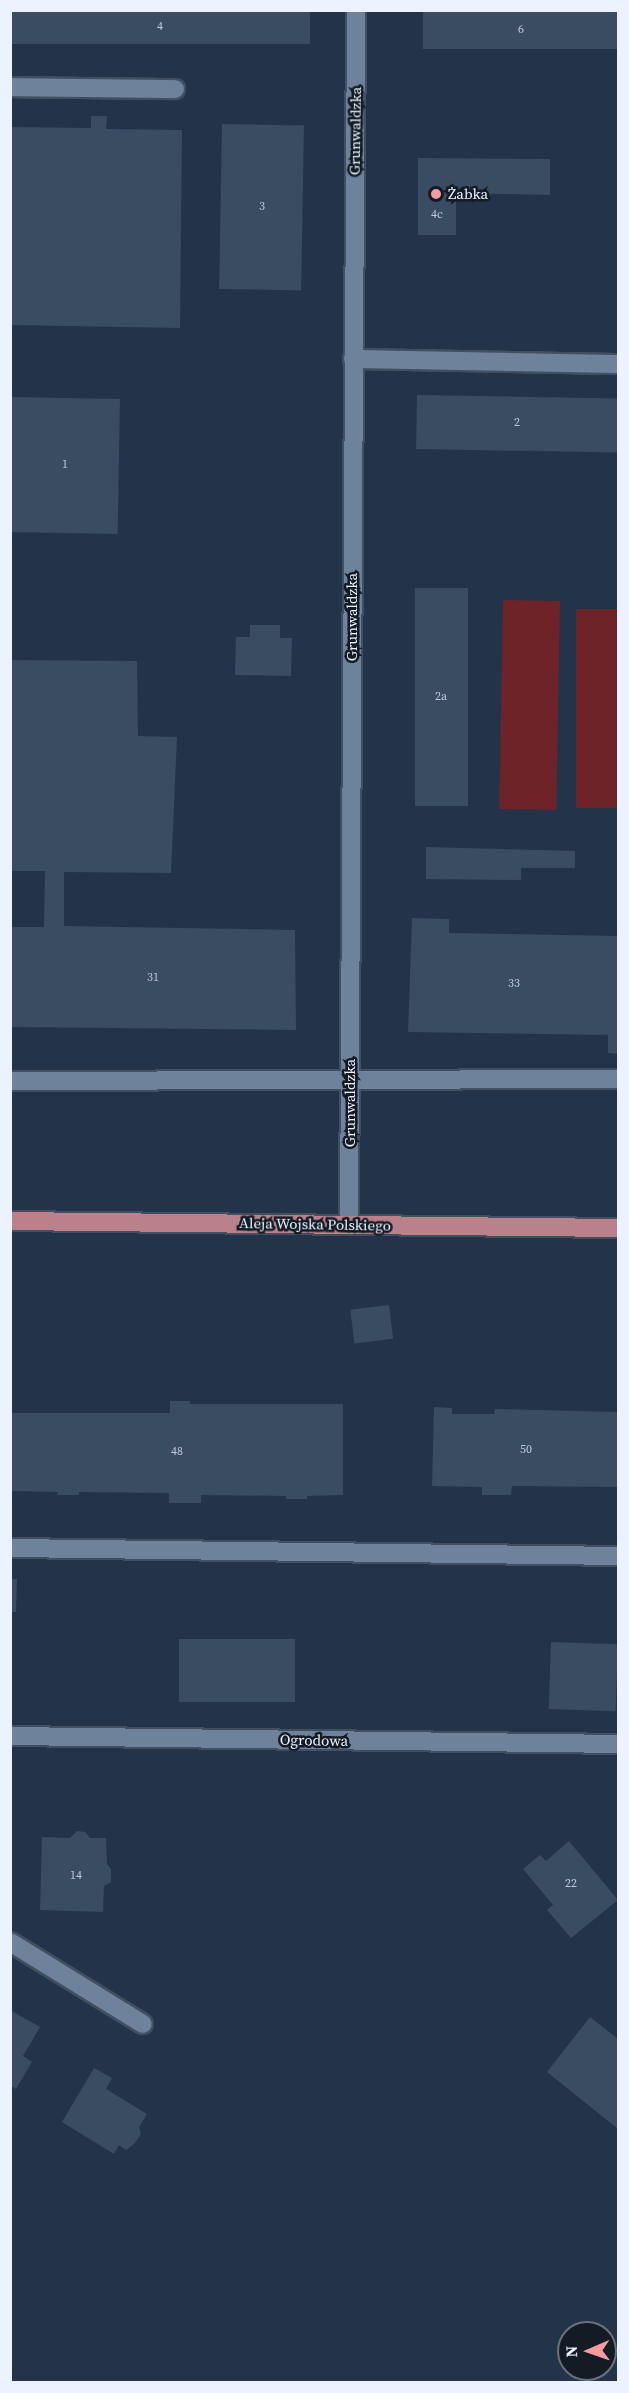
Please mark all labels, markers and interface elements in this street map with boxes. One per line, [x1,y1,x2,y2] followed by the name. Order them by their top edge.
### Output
[157,20,163,34] house number: 4
[518,23,524,37] house number: 6
[345,87,365,175] street label: Grunwaldzka
[448,185,488,203] place label: Żabka
[429,187,443,201] marker: Żabka
[259,200,265,214] house number: 3
[431,208,443,222] house number: 4c
[514,416,520,430] house number: 2
[62,458,68,472] house number: 1
[343,573,361,661] street label: Grunwaldzka
[435,690,447,704] house number: 2a
[147,971,159,985] house number: 31
[508,977,520,991] house number: 33
[341,1059,359,1147] street label: Grunwaldzka
[239,1214,391,1234] street label: Aleja Wojska Polskiego
[520,1443,532,1457] house number: 50
[171,1445,183,1459] house number: 48
[280,1730,348,1750] street label: Ogrodowa
[70,1869,82,1883] house number: 14
[565,1877,577,1891] house number: 22
[557,2321,617,2381] north arrow
[560,2345,582,2358] text: N

